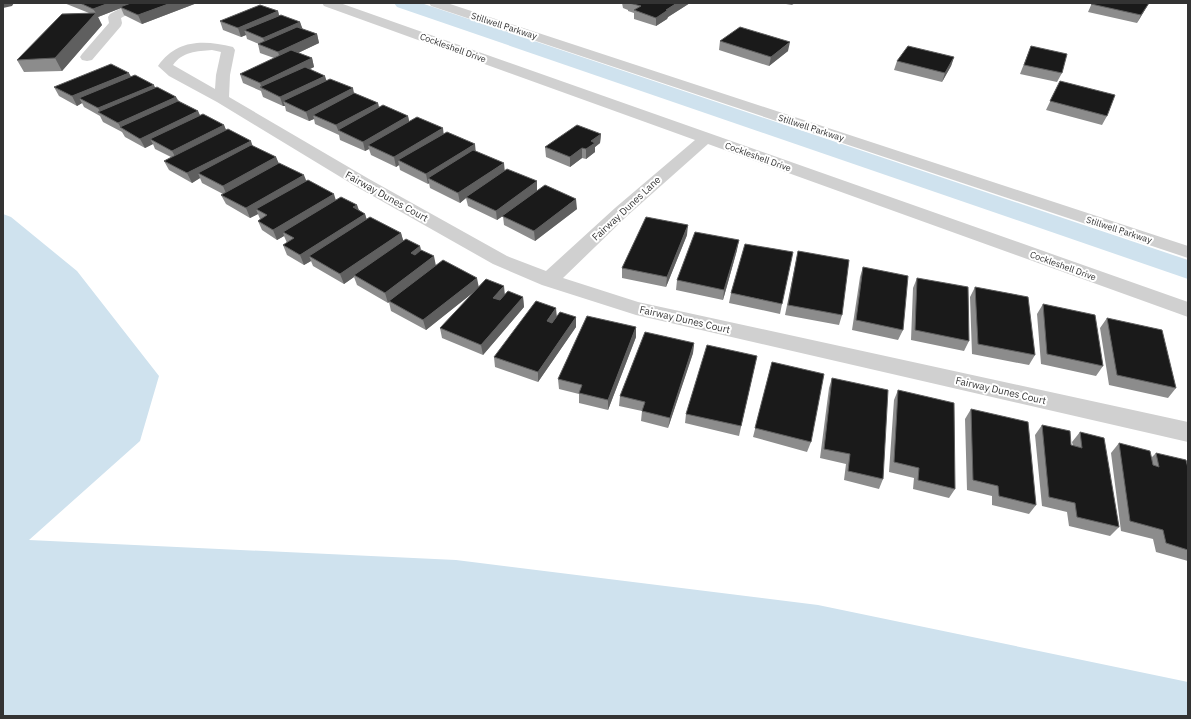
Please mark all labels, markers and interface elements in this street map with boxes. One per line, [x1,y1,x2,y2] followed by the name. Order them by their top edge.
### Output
[470,10,539,41] street label: Stillwell Parkway
[419,30,488,65] street label: Cockleshell Drive
[777,112,846,143] street label: Stillwell Parkway
[724,139,793,174] street label: Cockleshell Drive
[343,168,431,225] street label: Fairway Dunes Court
[589,173,664,244] street label: Fairway Dunes Lane
[1085,214,1154,245] street label: Stillwell Parkway
[1029,248,1098,283] street label: Cockleshell Drive
[638,303,732,336] street label: Fairway Dunes Court
[954,374,1048,407] street label: Fairway Dunes Court

